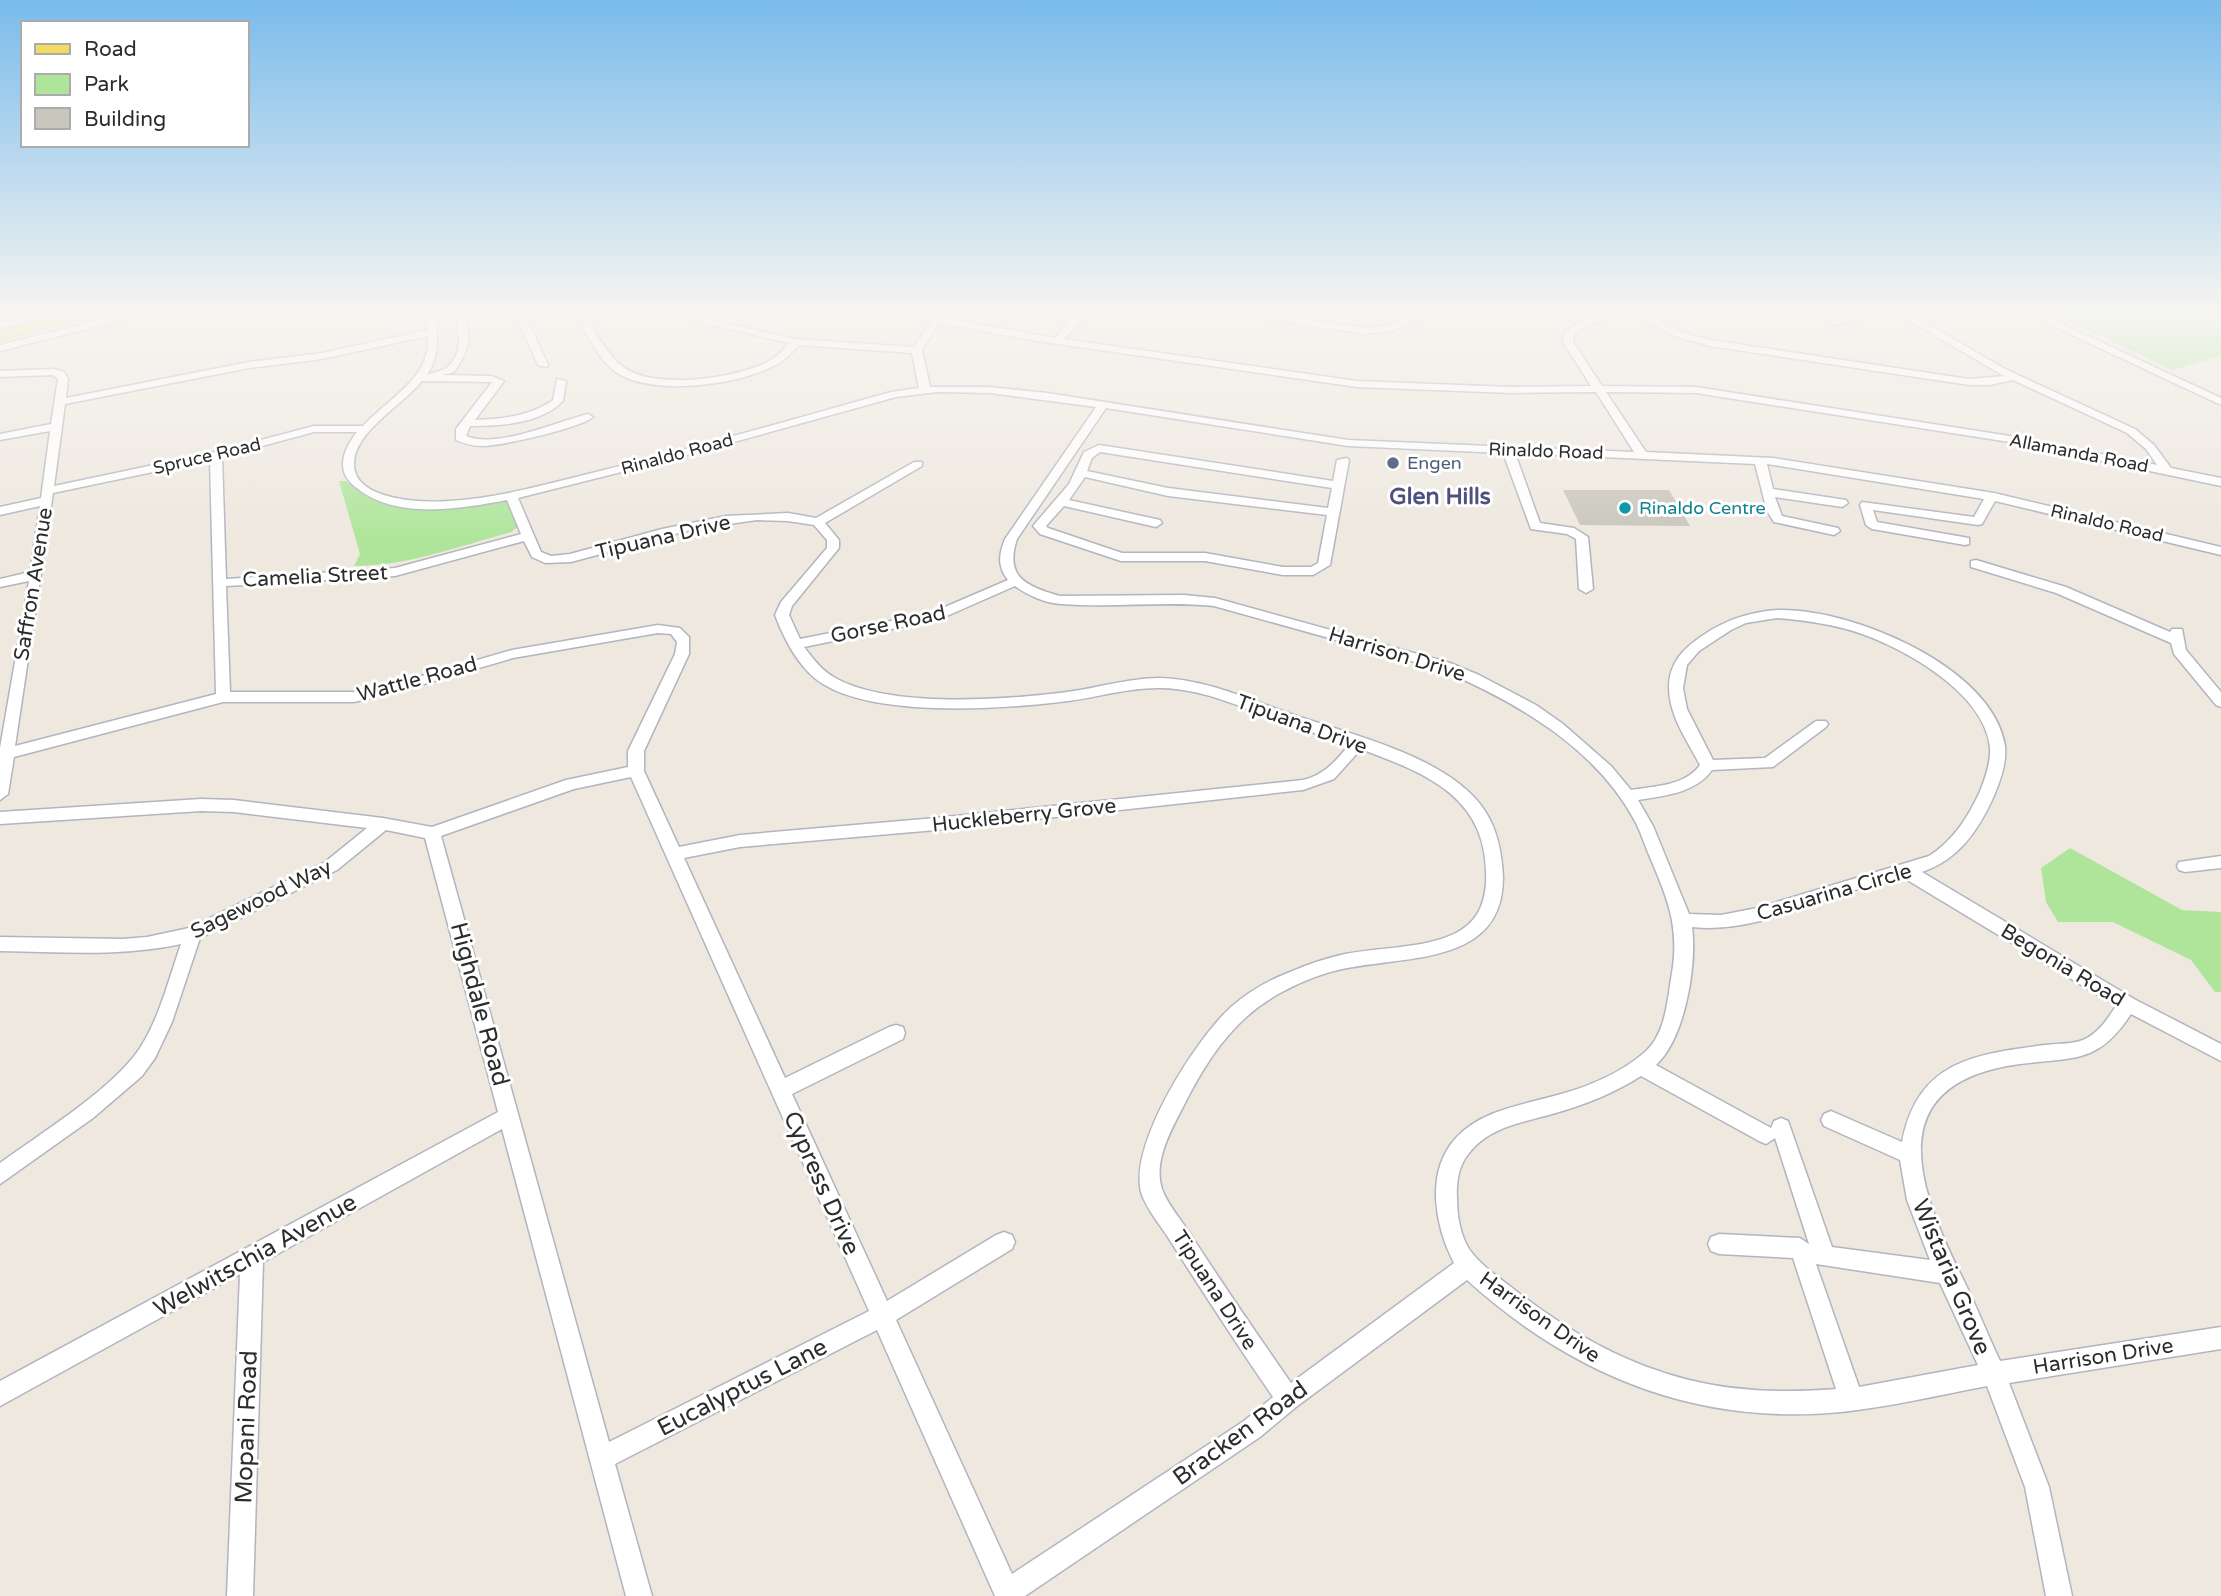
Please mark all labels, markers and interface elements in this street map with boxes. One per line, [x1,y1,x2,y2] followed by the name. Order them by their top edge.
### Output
[21,21,248,147] legend
[84,37,137,62] text: Road
[84,72,129,97] text: Park
[84,107,166,132] text: Building
[619,428,735,480] street label: Rinaldo Road
[2008,429,2150,477] street label: Allamanda Road
[151,433,263,479] street label: Spruce Road
[1488,438,1604,464] street label: Rinaldo Road
[1407,452,1462,474] place label: Engen
[1385,455,1401,471] marker: Engen
[1389,483,1491,511] district label: Glen Hills
[1639,497,1766,519] place label: Rinaldo Centre
[2048,499,2166,547] street label: Rinaldo Road
[1617,500,1633,516] marker: Rinaldo Centre
[9,506,58,662] street label: Saffron Avenue
[593,510,733,565] street label: Tipuana Drive
[242,560,388,593] street label: Camelia Street
[828,600,948,649] street label: Gorse Road
[1325,622,1468,687] street label: Harrison Drive
[354,651,480,708] street label: Wattle Road
[1233,689,1371,760] street label: Tipuana Drive
[931,793,1118,838] street label: Huckleberry Grove
[187,855,336,944] street label: Sagewood Way
[1754,858,1915,927] street label: Casuarina Circle
[444,919,515,1089] street label: Highdale Road
[1996,919,2129,1012] street label: Begonia Road
[777,1107,866,1260] street label: Cypress Drive
[149,1188,362,1323] street label: Welwitschia Avenue
[1906,1195,1997,1360] street label: Wistaria Grove
[1167,1226,1263,1355] street label: Tipuana Drive
[1474,1267,1605,1368] street label: Harrison Drive
[652,1332,832,1443] street label: Eucalyptus Lane
[2031,1333,2175,1380] street label: Harrison Drive
[229,1350,264,1504] street label: Mopani Road
[1167,1375,1313,1492] street label: Bracken Road

